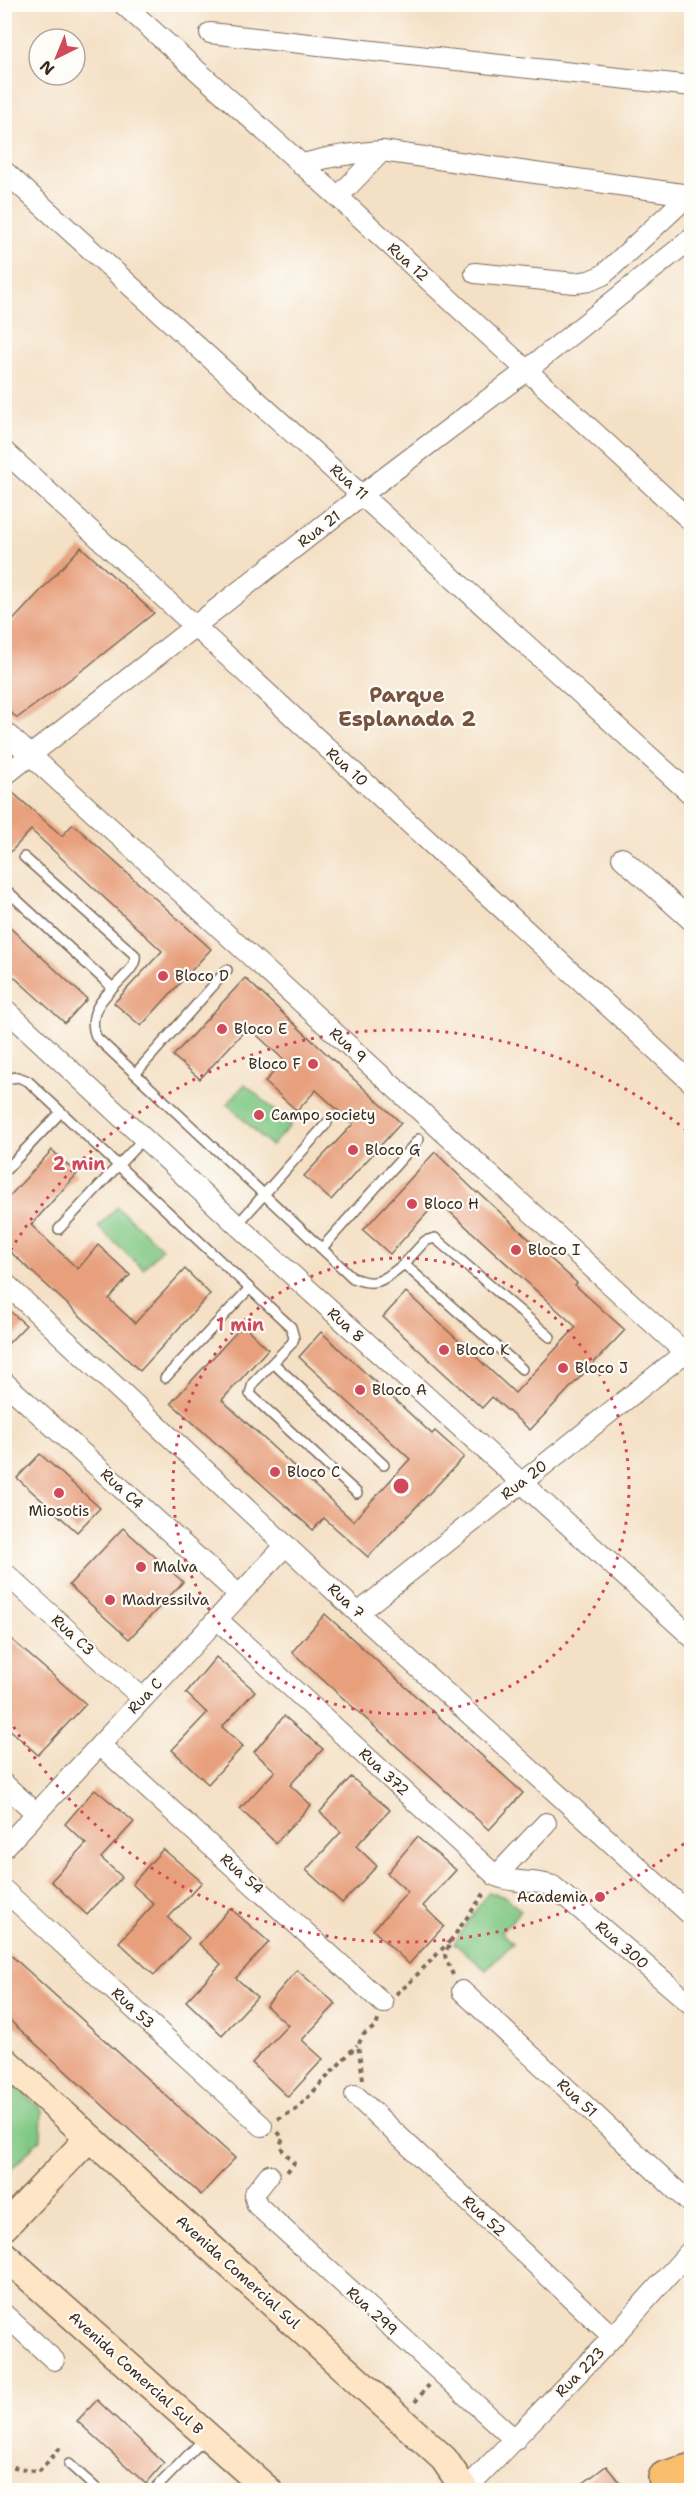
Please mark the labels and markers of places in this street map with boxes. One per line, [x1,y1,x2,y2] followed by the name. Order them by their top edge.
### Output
[175,966,229,986] place label: Bloco D
[156,969,170,983] marker: Bloco D
[234,1019,287,1039] place label: Bloco E
[215,1022,229,1036] marker: Bloco E
[249,1054,301,1074] place label: Bloco F
[306,1057,320,1071] marker: Bloco F
[271,1105,376,1125] place label: Campo society
[252,1108,266,1122] marker: Campo society
[365,1140,420,1160] place label: Bloco G
[346,1143,360,1157] marker: Bloco G
[424,1194,479,1214] place label: Bloco H
[405,1197,419,1211] marker: Bloco H
[528,1240,580,1260] place label: Bloco I
[509,1243,523,1257] marker: Bloco I
[456,1340,510,1360] place label: Bloco K
[437,1343,451,1357] marker: Bloco K
[575,1358,628,1378] place label: Bloco J
[556,1361,570,1375] marker: Bloco J
[372,1380,427,1400] place label: Bloco A
[353,1383,367,1397] marker: Bloco A
[287,1462,340,1482] place label: Bloco C
[268,1465,282,1479] marker: Bloco C
[391,1476,411,1496] centre of rings
[52,1486,66,1500] marker: Miosotis
[28,1501,90,1521] place label: Miosotis
[153,1557,199,1577] place label: Malva
[134,1560,148,1574] marker: Malva
[122,1590,210,1610] place label: Madressilva
[103,1593,117,1607] marker: Madressilva
[517,1887,589,1907] place label: Academia
[593,1890,607,1904] marker: Academia

